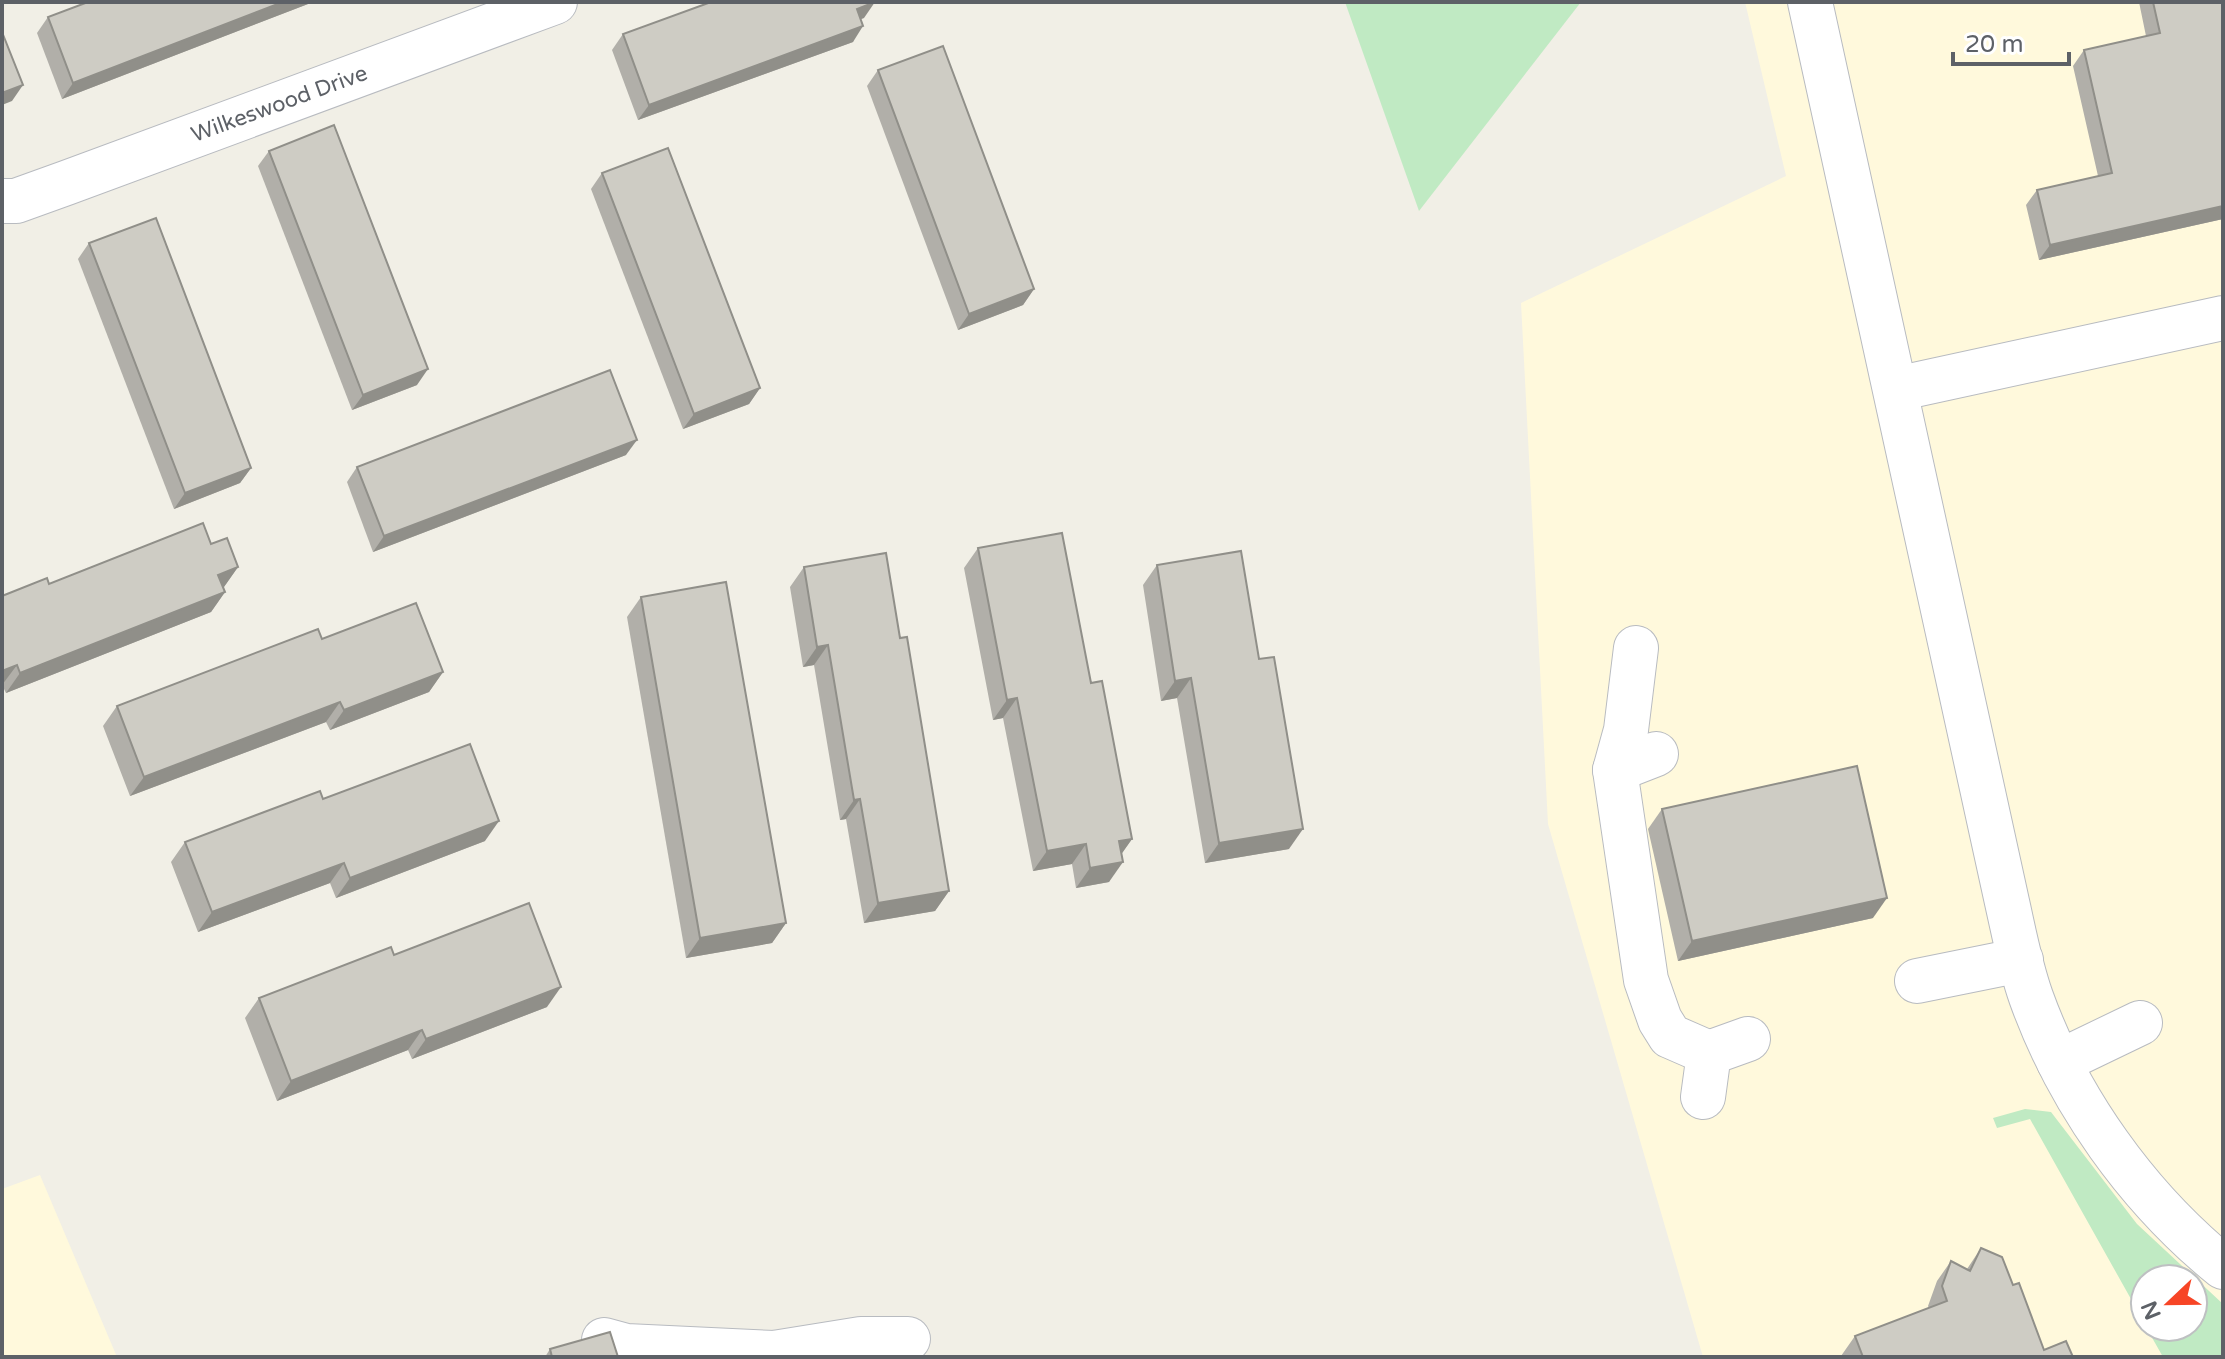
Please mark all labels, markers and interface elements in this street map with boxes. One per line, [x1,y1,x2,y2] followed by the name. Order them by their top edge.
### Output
[1953,16,2069,66] scale bar
[1965,30,2023,59] text: 20 m
[188,60,371,148] street label: Wilkeswood Drive
[2129,1263,2209,1343] north arrow
[2136,1297,2167,1323] text: N

